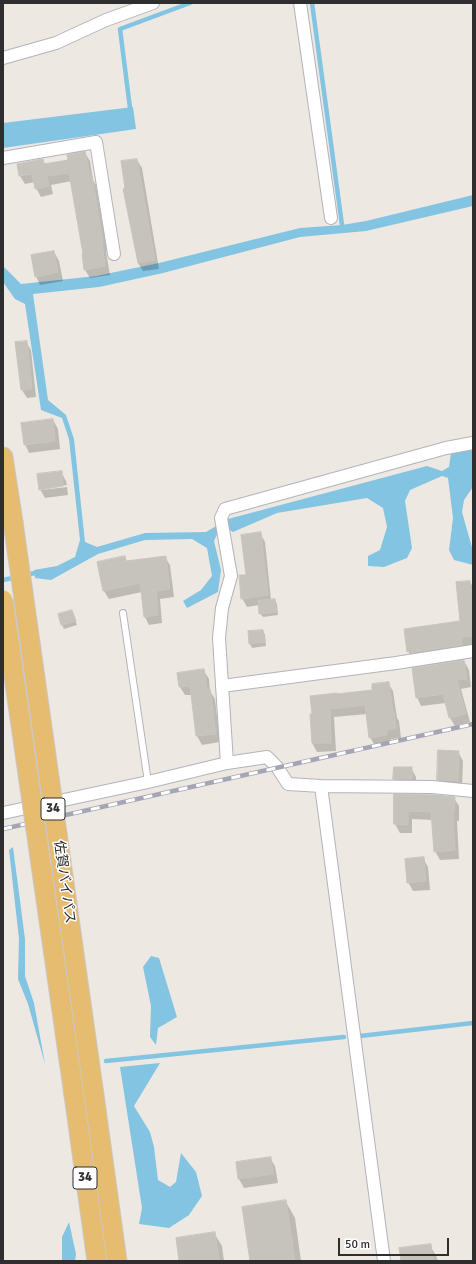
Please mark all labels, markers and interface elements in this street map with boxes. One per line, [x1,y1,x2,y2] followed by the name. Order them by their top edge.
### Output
[41,798,65,820] road number: 34
[50,839,78,925] street label: 佐賀バイパス
[73,1167,97,1189] road number: 34
[340,1230,451,1256] scale bar
[345,1237,370,1252] text: 50 m

